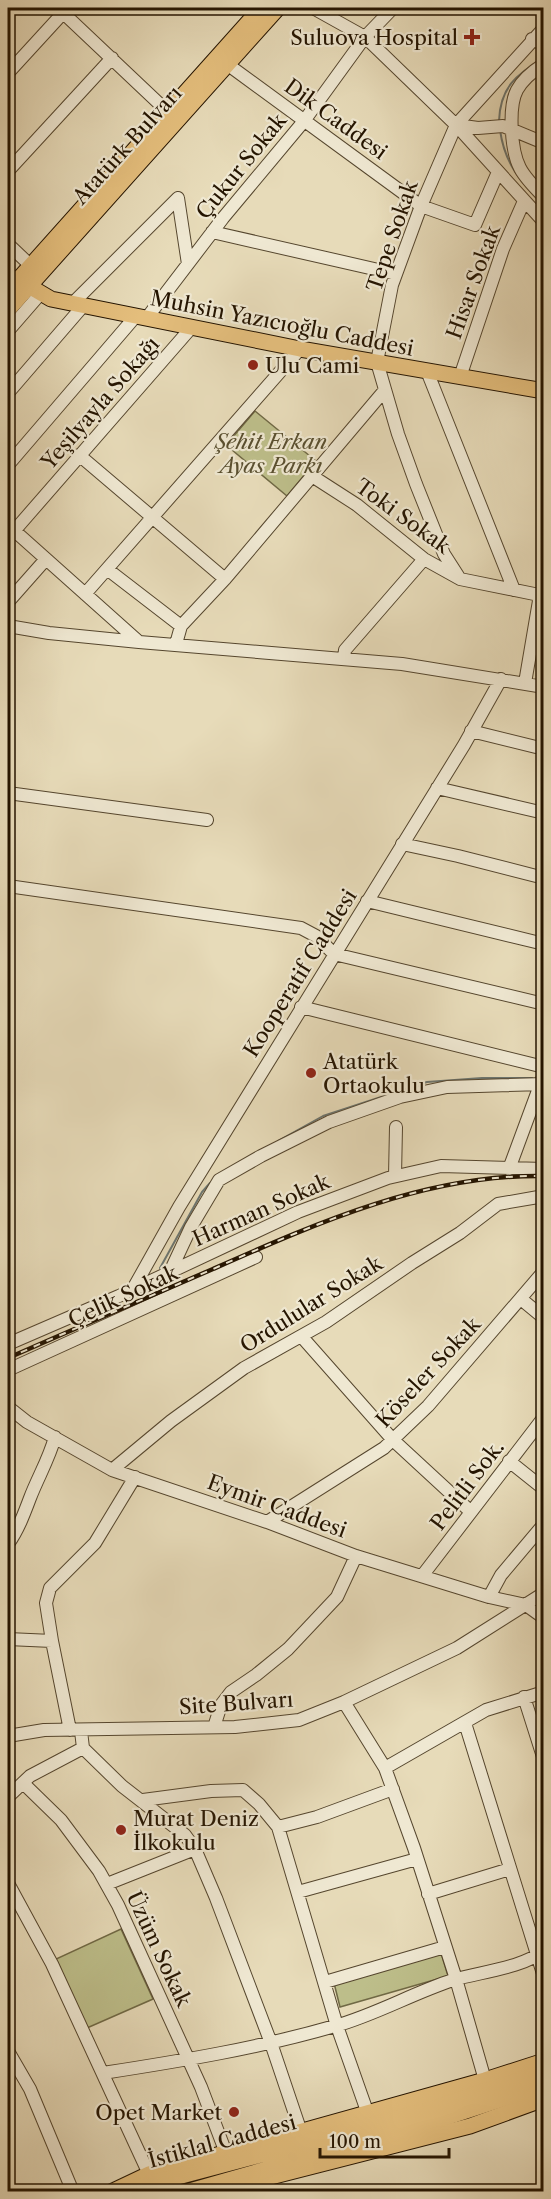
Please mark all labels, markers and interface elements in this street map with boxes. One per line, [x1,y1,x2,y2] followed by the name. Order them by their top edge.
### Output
[290,25,458,50] place label: Suluova Hospital
[463,28,481,46] marker: Suluova Hospital
[280,73,392,165] street label: Dik Caddesi
[67,81,187,210] street label: Atatürk Bulvarı
[191,107,292,224] street label: Çukur Sokak
[361,176,423,295] street label: Tepe Sokak
[441,221,505,342] street label: Hisar Sokak
[148,285,416,361] street label: Muhsin Yazıcıoğlu Caddesi
[35,332,164,475] street label: Yeşilyayla Sokağı
[265,353,359,378] place label: Ulu Cami
[246,358,260,372] marker: Ulu Cami
[213,429,327,478] park label: Şehit Erkan Ayas Parkı
[351,473,456,559] street label: Toki Sokak
[238,885,362,1061] street label: Kooperatif Caddesi
[322,1049,425,1098] place label: Atatürk Ortaokulu
[304,1066,318,1080] marker: Atatürk Ortaokulu
[189,1168,334,1251] street label: Harman Sokak
[235,1250,387,1358] street label: Ordulular Sokak
[64,1259,183,1332] street label: Çelik Sokak
[371,1311,486,1432] street label: Köseler Sokak
[425,1435,509,1535] street label: Pelitli Sok.
[204,1469,350,1543] street label: Eymir Caddesi
[178,1687,294,1719] street label: Site Bulvarı
[133,1806,259,1855] place label: Murat Deniz İlkokulu
[114,1823,128,1837] marker: Murat Deniz İlkokulu
[121,1887,197,2011] street label: Üzüm Sokak
[95,2100,223,2125] place label: Opet Market
[227,2105,241,2119] marker: Opet Market
[145,2109,299,2173] street label: İstiklal Caddesi
[320,2121,449,2159] scale bar
[329,2131,381,2153] text: 100 m

